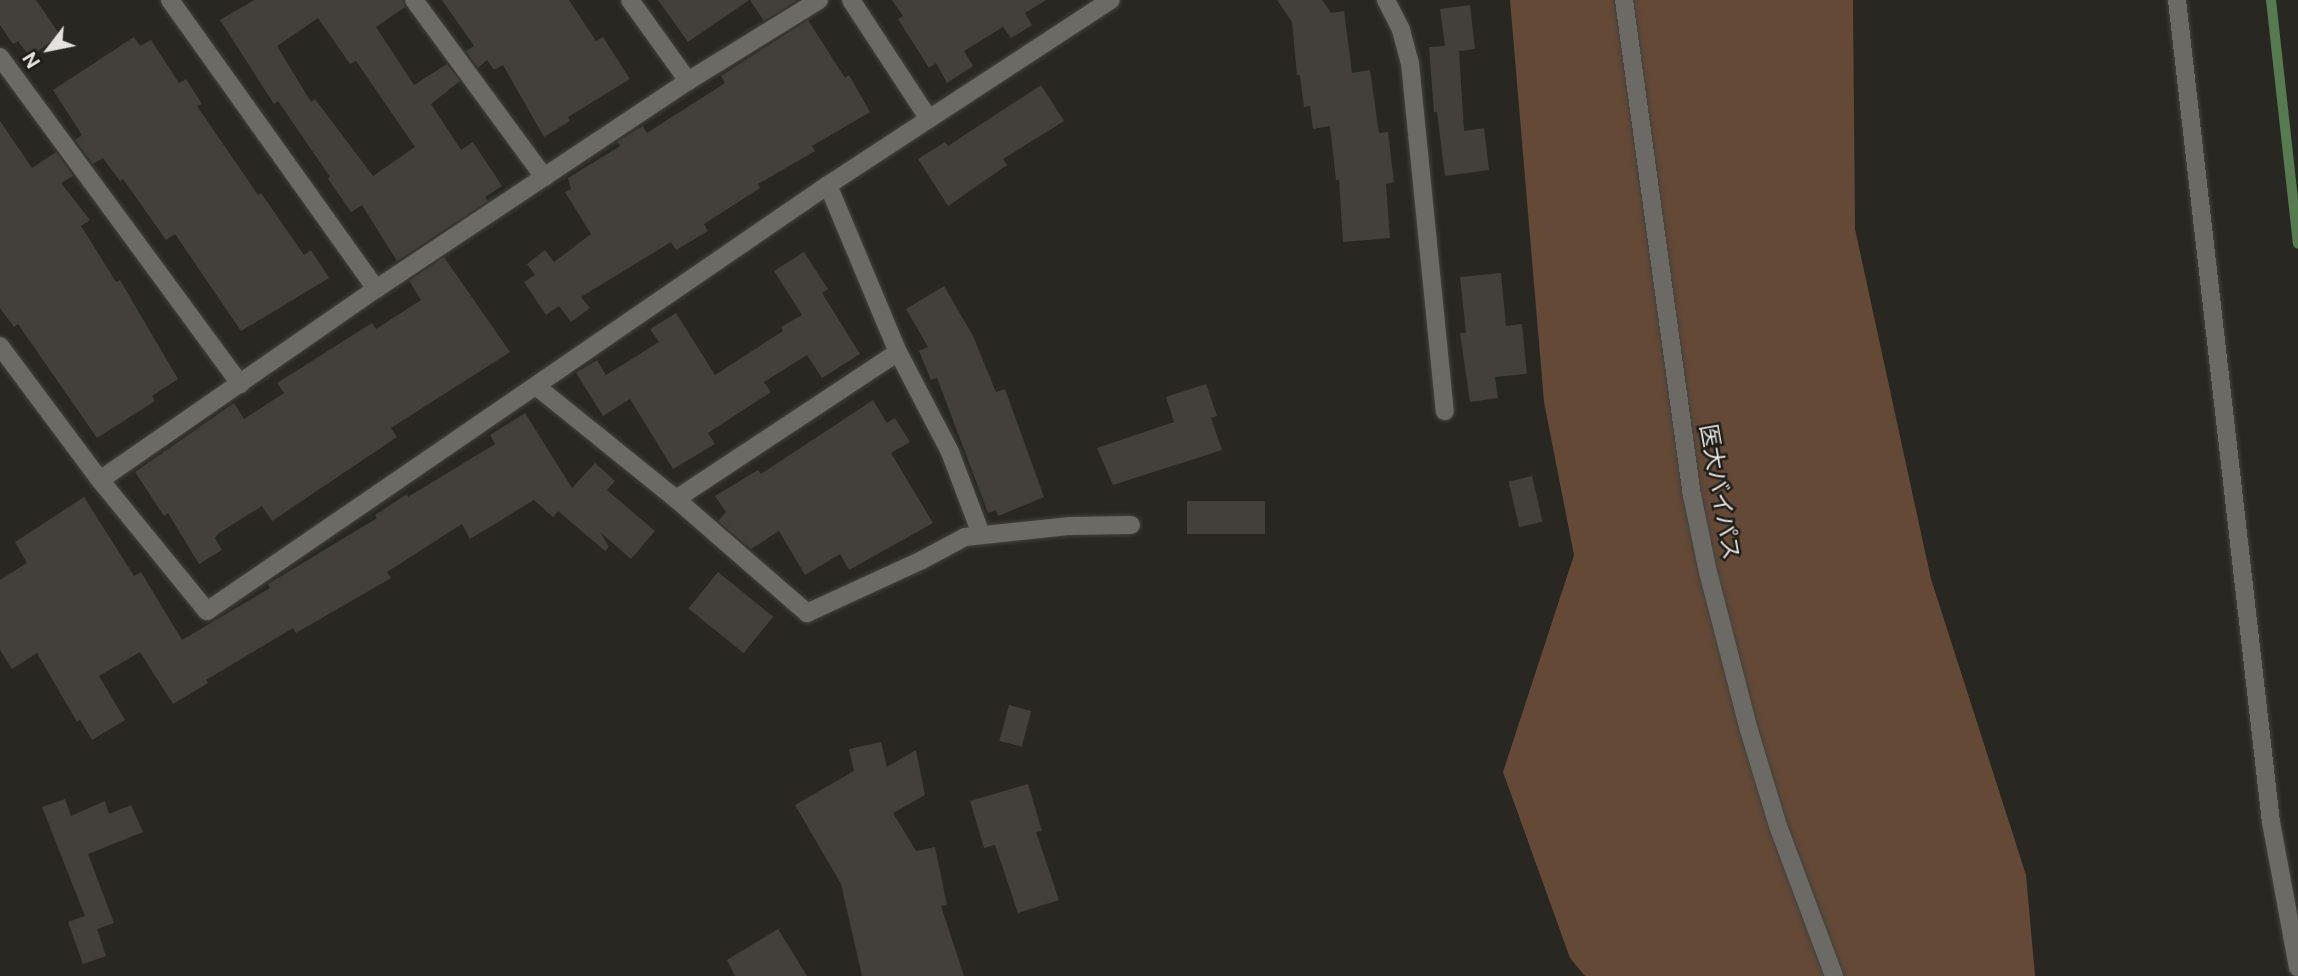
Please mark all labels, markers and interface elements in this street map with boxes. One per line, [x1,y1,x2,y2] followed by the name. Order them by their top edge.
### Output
[14,14,84,84] north arrow
[18,48,44,72] text: N
[1694,422,1746,562] street label: 医大バイパス

